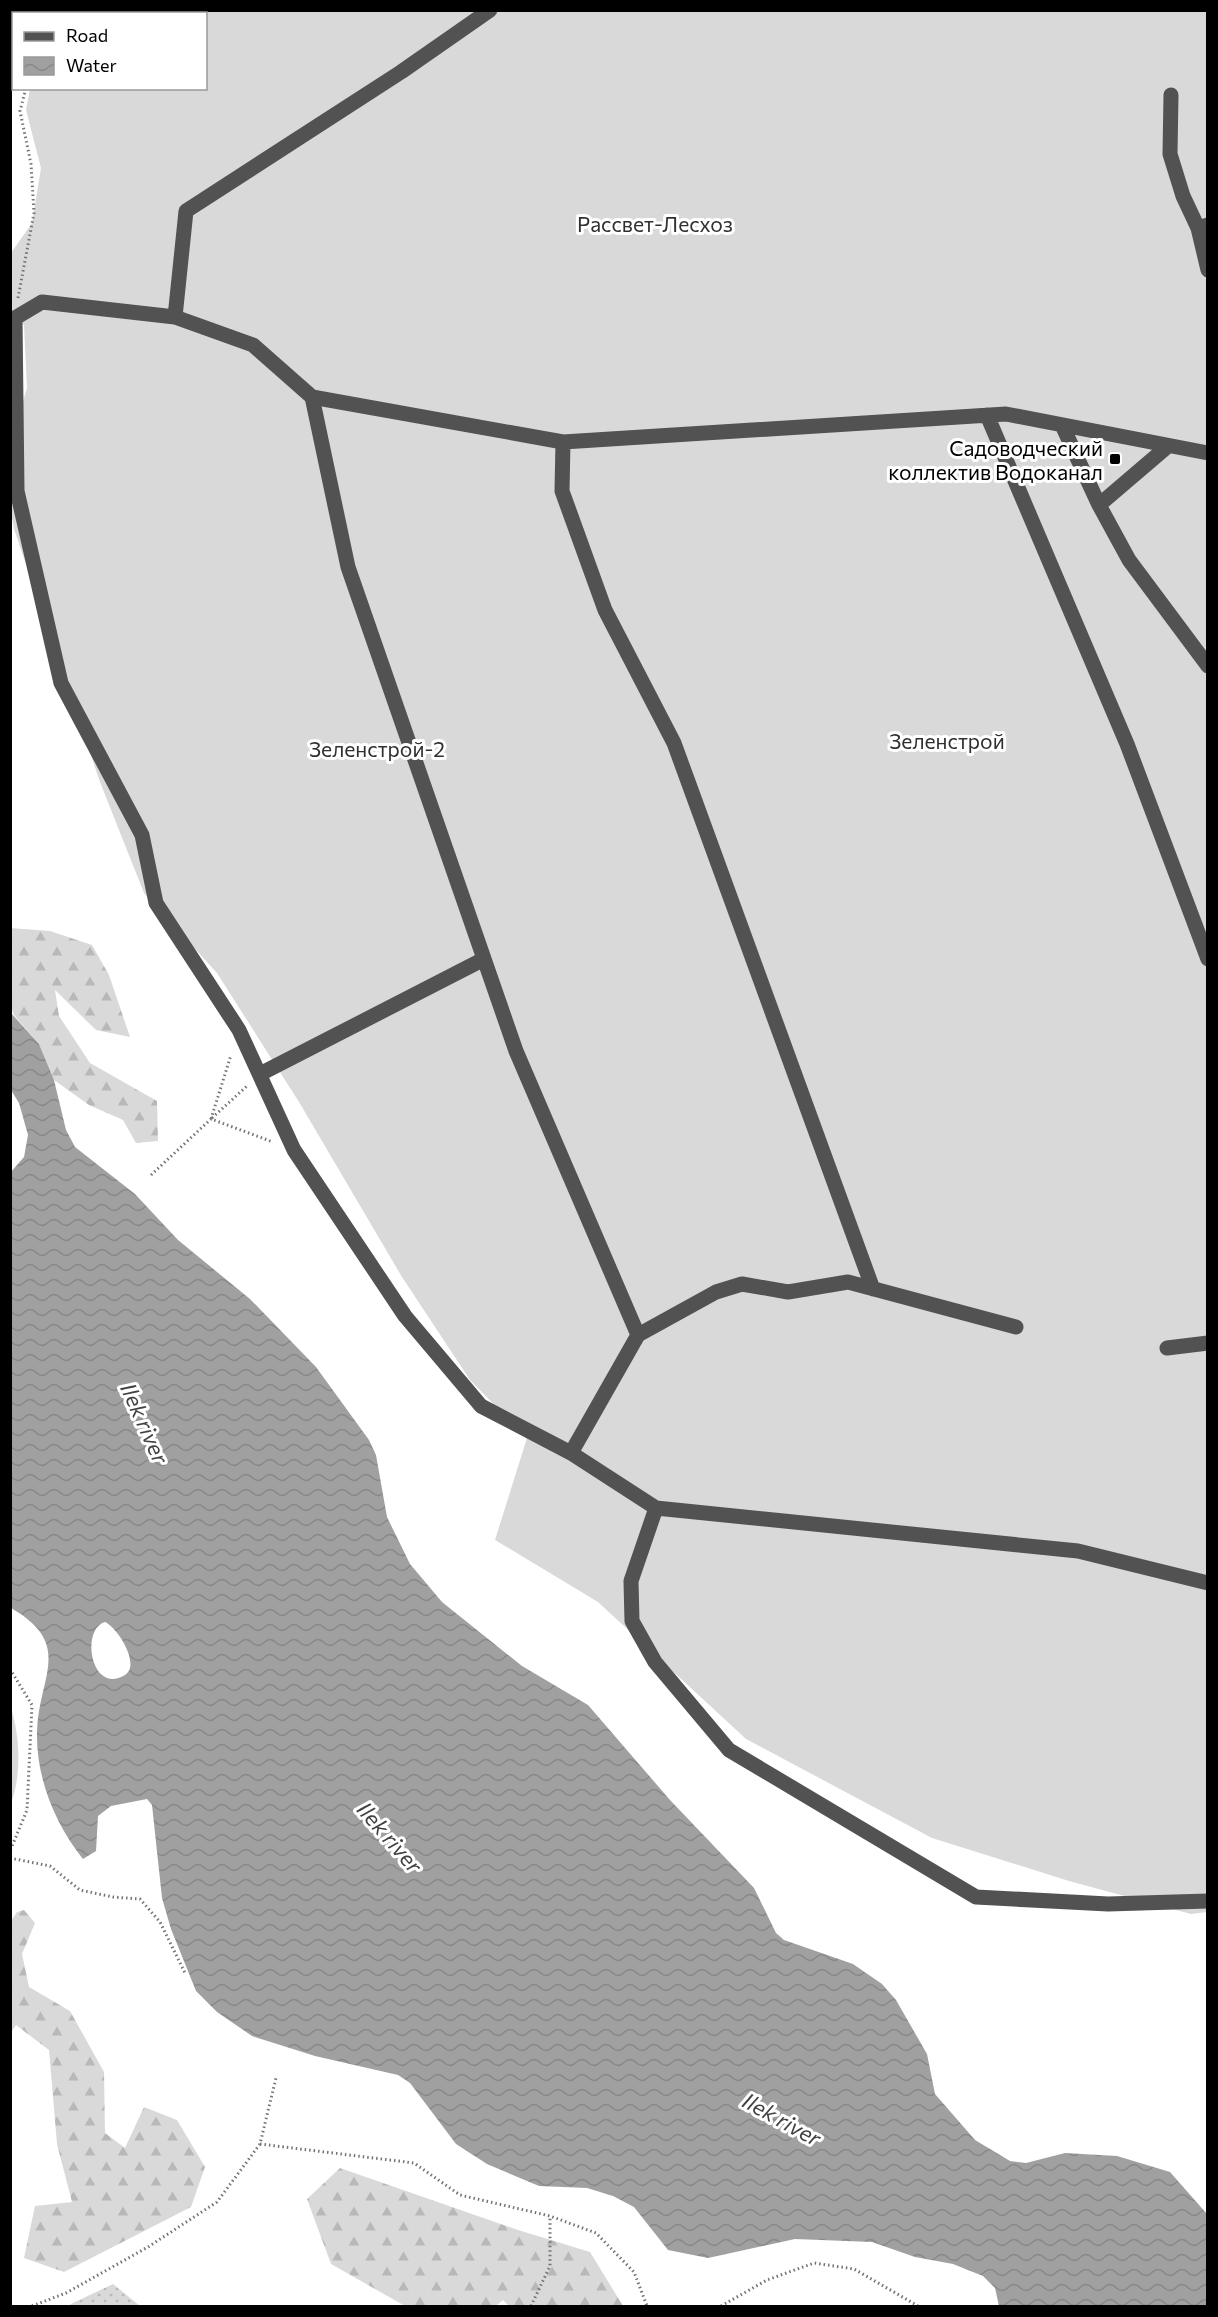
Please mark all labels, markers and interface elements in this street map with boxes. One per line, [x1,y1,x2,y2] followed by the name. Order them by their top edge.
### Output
[12,12,207,90] legend
[66,24,108,46] text: Road
[66,54,117,76] text: Water
[577,211,733,236] park label: Рассвет-Лесхоз
[888,435,1103,484] place label: Садоводческий коллектив Водоканал
[1108,452,1122,466] marker: Садоводческий коллектив Водоканал
[889,728,1005,753] park label: Зеленстрой
[309,736,445,761] park label: Зеленстрой-2
[115,1379,175,1469] water label: Ilek river
[352,1796,429,1879] water label: Ilek river
[738,2086,827,2152] water label: Ilek river

